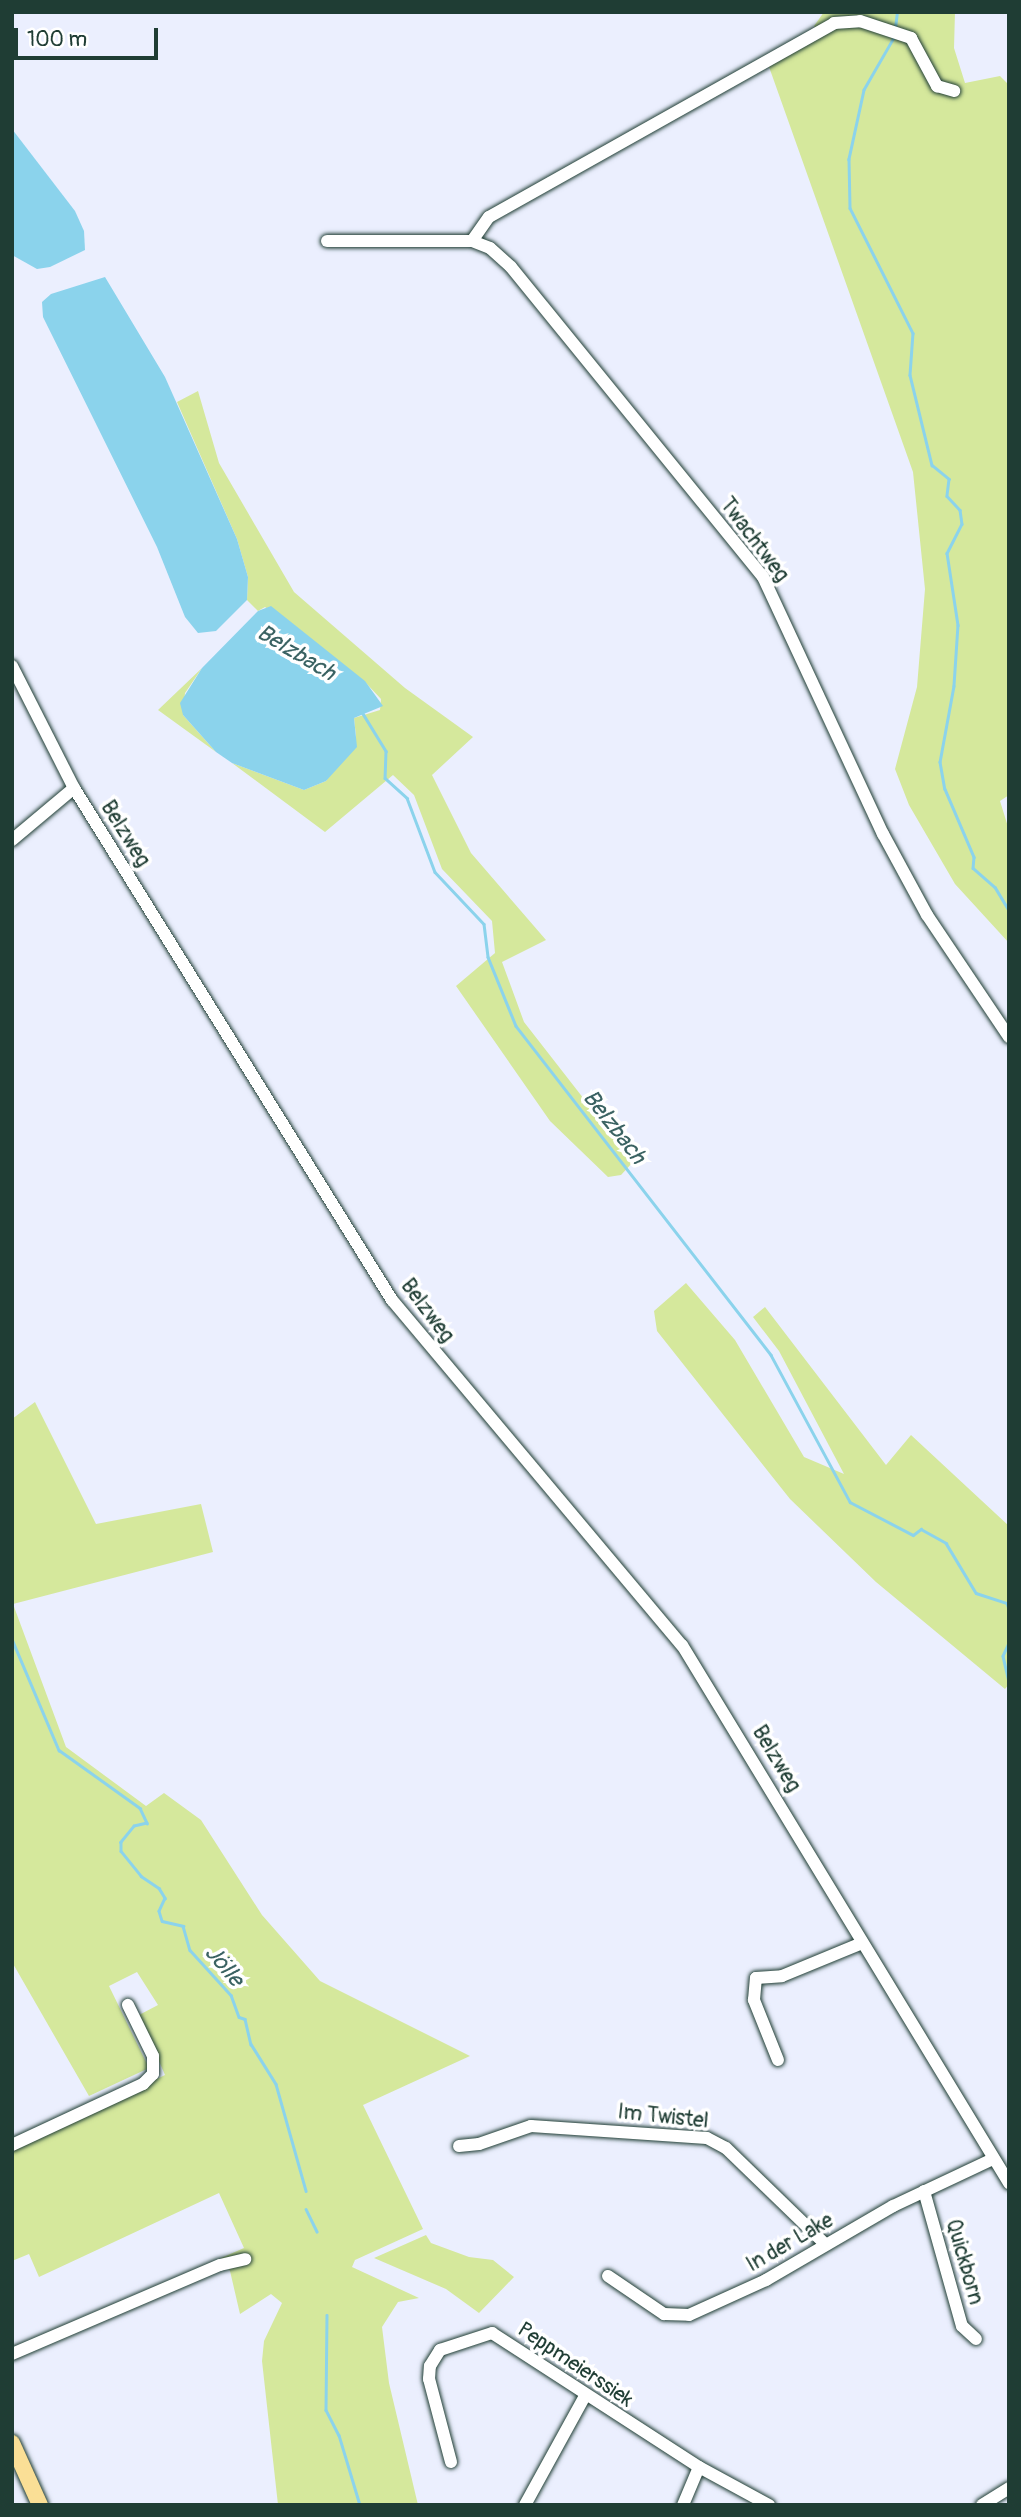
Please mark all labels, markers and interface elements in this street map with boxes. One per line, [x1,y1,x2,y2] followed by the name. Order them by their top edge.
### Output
[18,14,161,58] scale bar
[27,26,87,53] text: 100 m
[714,493,794,587] street label: Twachtweg
[252,619,340,687] water label: Belzbach
[95,796,155,872] street label: Belzweg
[577,1085,651,1169] water label: Belzbach
[395,1274,459,1348] street label: Belzweg
[746,1721,806,1797] street label: Belzweg
[199,1940,249,1992] water label: Jölle
[616,2100,710,2134] street label: Im Twistel
[742,2208,838,2278] street label: In der Lake
[940,2216,988,2308] street label: Quickborn
[512,2317,638,2413] street label: Peppmeierssiek

